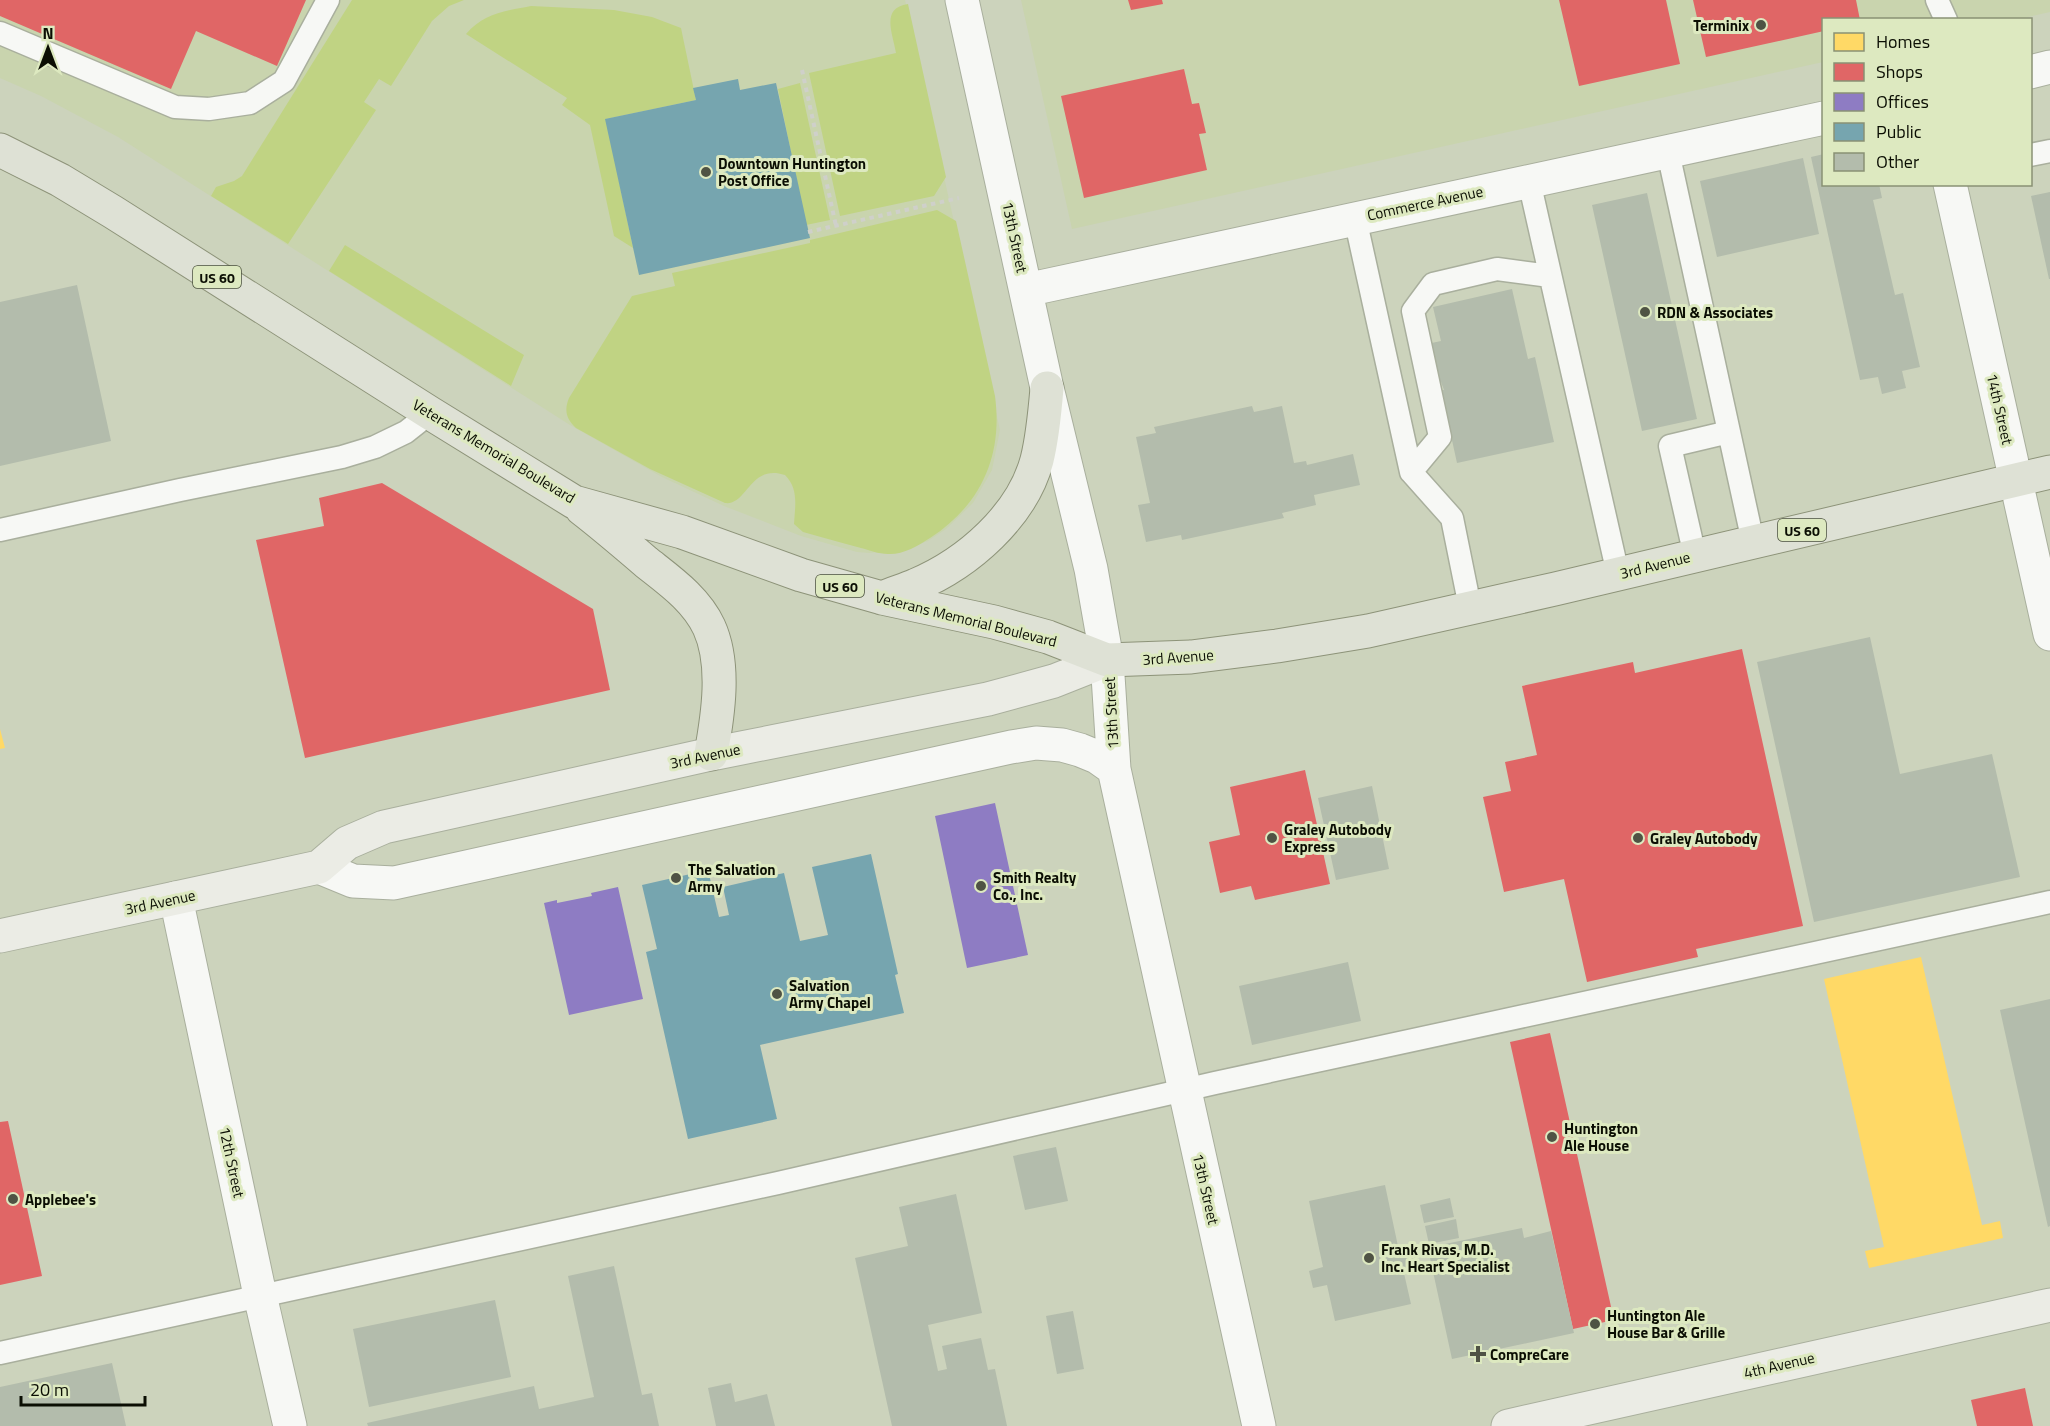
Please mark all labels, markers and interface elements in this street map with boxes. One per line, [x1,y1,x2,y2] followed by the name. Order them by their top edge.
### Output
[1693,14,1749,37] place label: Terminix
[18,18,78,78] north arrow
[1754,18,1768,32] marker: Terminix
[1822,18,2032,186] legend
[42,21,54,45] text: N
[1876,28,1930,55] text: Homes
[1876,58,1923,85] text: Shops
[1876,88,1929,115] text: Offices
[1876,118,1922,145] text: Public
[1876,148,1919,175] text: Other
[718,152,866,192] place label: Downtown Huntington Post Office
[699,165,713,179] marker: Downtown Huntington Post Office
[1365,179,1485,227] street label: Commerce Avenue
[996,199,1034,275] street label: 13th Street
[193,266,241,288] road number: US 60
[1657,301,1773,324] place label: RDN & Associates
[1638,305,1652,319] marker: RDN & Associates
[1981,371,2019,447] street label: 14th Street
[408,393,580,509] street label: Veterans Memorial Boulevard
[1778,519,1826,541] road number: US 60
[1617,545,1693,585] street label: 3rd Avenue
[816,575,864,597] road number: US 60
[873,585,1059,653] street label: Veterans Memorial Boulevard
[1142,643,1214,671] street label: 3rd Avenue
[1098,676,1124,750] street label: 13th Street
[668,737,742,775] street label: 3rd Avenue
[1284,818,1392,858] place label: Graley Autobody Express
[1650,827,1758,850] place label: Graley Autobody
[1265,831,1279,845] marker: Graley Autobody Express
[1631,831,1645,845] marker: Graley Autobody
[688,858,776,898] place label: The Salvation Army
[993,866,1077,906] place label: Smith Realty Co., Inc.
[669,871,683,885] marker: The Salvation Army
[974,879,988,893] marker: Smith Realty Co., Inc.
[123,883,197,921] street label: 3rd Avenue
[789,974,871,1014] place label: Salvation Army Chapel
[770,987,784,1001] marker: Salvation Army Chapel
[1564,1117,1638,1157] place label: Huntington Ale House
[213,1124,251,1200] street label: 12th Street
[1545,1130,1559,1144] marker: Huntington Ale House
[1187,1151,1225,1227] street label: 13th Street
[25,1188,96,1211] place label: Applebee's
[6,1192,20,1206] marker: Applebee's
[1381,1238,1510,1278] place label: Frank Rivas, M.D. Inc. Heart Specialist
[1362,1251,1376,1265] marker: Frank Rivas, M.D. Inc. Heart Specialist
[1607,1304,1726,1344] place label: Huntington Ale House Bar & Grille
[1588,1317,1602,1331] marker: Huntington Ale House Bar & Grille
[1490,1343,1569,1366] place label: CompreCare
[1741,1346,1817,1384] street label: 4th Avenue
[1471,1347,1485,1361] marker: CompreCare
[21,1369,146,1407] scale bar
[30,1376,69,1403] text: 20 m

